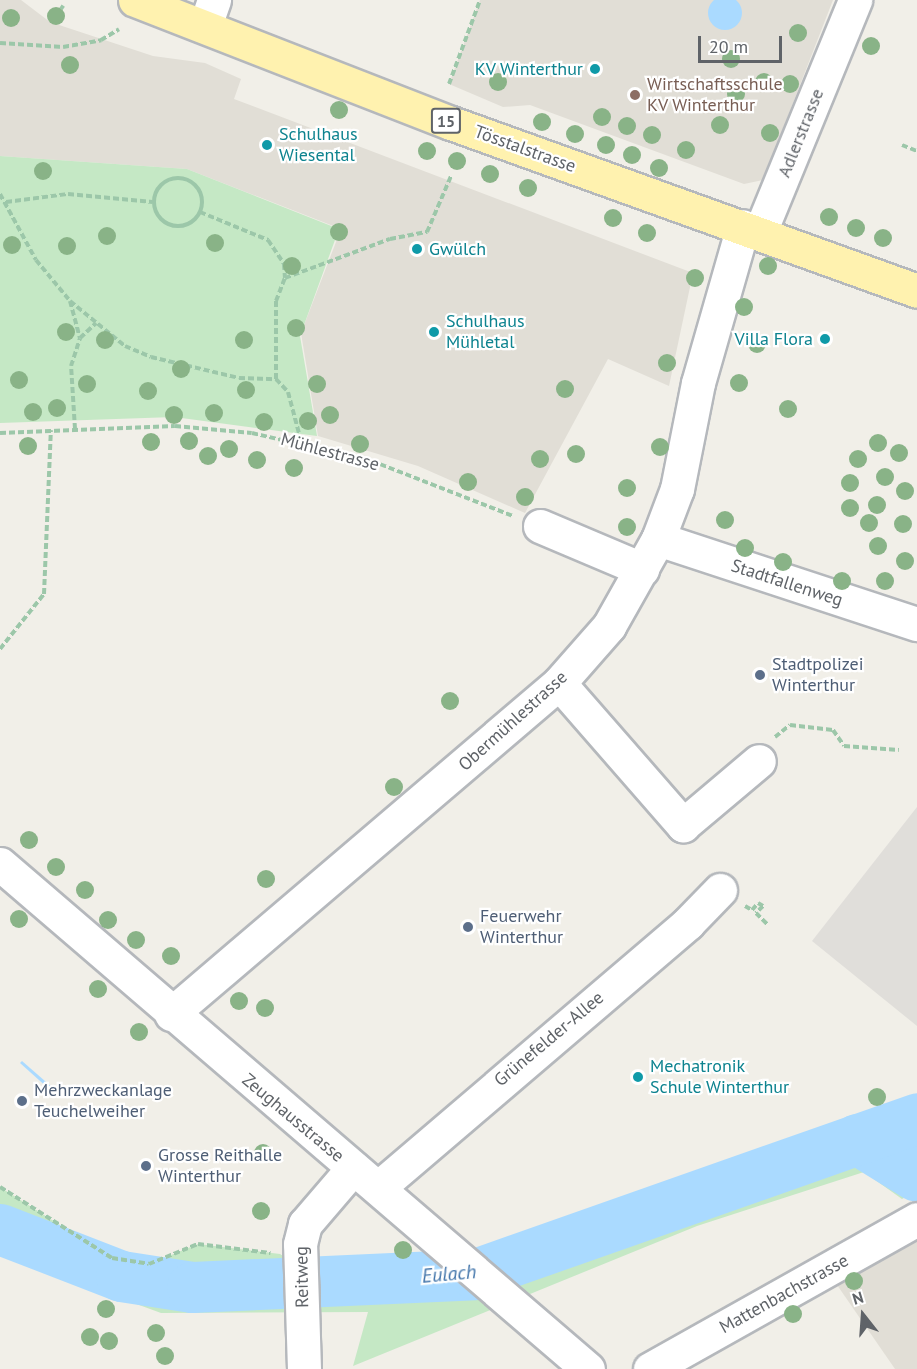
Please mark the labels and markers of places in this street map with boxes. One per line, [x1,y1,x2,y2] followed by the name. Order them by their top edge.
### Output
[474,58,583,80] place label: KV Winterthur
[588,62,602,76] marker: KV Winterthur
[647,74,783,116] place label: Wirtschaftsschule KV Winterthur
[628,88,642,102] marker: Wirtschaftsschule KV Winterthur
[279,124,358,166] place label: Schulhaus Wiesental
[260,138,274,152] marker: Schulhaus Wiesental
[429,238,486,260] place label: Gwülch
[410,242,424,256] marker: Gwülch
[446,311,525,354] place label: Schulhaus Mühletal
[427,325,441,339] marker: Schulhaus Mühletal
[734,328,813,350] place label: Villa Flora
[818,332,832,346] marker: Villa Flora
[772,654,864,696] place label: Stadtpolizei Winterthur
[753,668,767,682] marker: Stadtpolizei Winterthur
[480,906,563,948] place label: Feuerwehr Winterthur
[461,920,475,934] marker: Feuerwehr Winterthur
[650,1056,789,1098] place label: Mechatronik Schule Winterthur
[631,1070,645,1084] marker: Mechatronik Schule Winterthur
[34,1080,172,1122] place label: Mehrzweckanlage Teuchelweiher
[15,1094,29,1108] marker: Mehrzweckanlage Teuchelweiher
[158,1145,282,1188] place label: Grosse Reithalle Winterthur
[139,1159,153,1173] marker: Grosse Reithalle Winterthur

